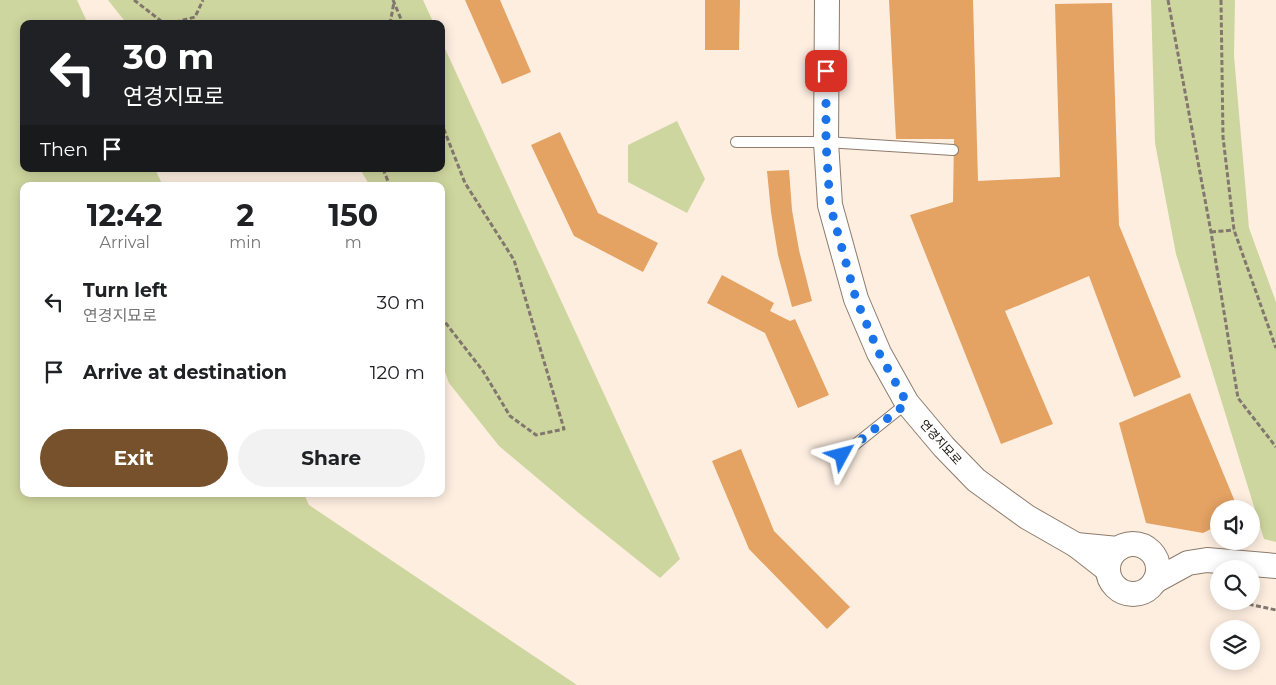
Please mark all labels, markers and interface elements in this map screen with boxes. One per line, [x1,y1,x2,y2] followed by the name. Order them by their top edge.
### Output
[123,35,214,78] text: 30 m
[40,40,105,105] icon: left
[805,50,847,92] pin
[812,57,840,85] icon: arrive
[123,83,224,110] text: 연경지묘로
[98,135,126,163] icon: arrive
[40,138,88,161] text: Then
[87,197,163,234] text: 12:42
[237,197,254,234] text: 2
[328,197,378,234] text: 150
[99,233,150,252] text: Arrival
[229,233,261,252] text: min
[345,233,362,252] text: m
[83,279,168,302] text: Turn left
[40,288,68,316] icon: left
[377,291,425,314] text: 30 m
[83,306,157,325] text: 연경지묘로
[40,358,68,386] icon: arrive
[83,361,287,384] text: Arrive at destination
[370,361,425,384] text: 120 m
[917,416,965,468] street label: 연경지묘로
[815,428,867,480] position arrow
[40,429,228,487] button: Exit
[238,429,425,487] button: Share
[1210,500,1260,670] map controls
[1210,500,1260,550] button: sound
[1210,560,1260,610] button: search
[1210,620,1260,670] button: layers

